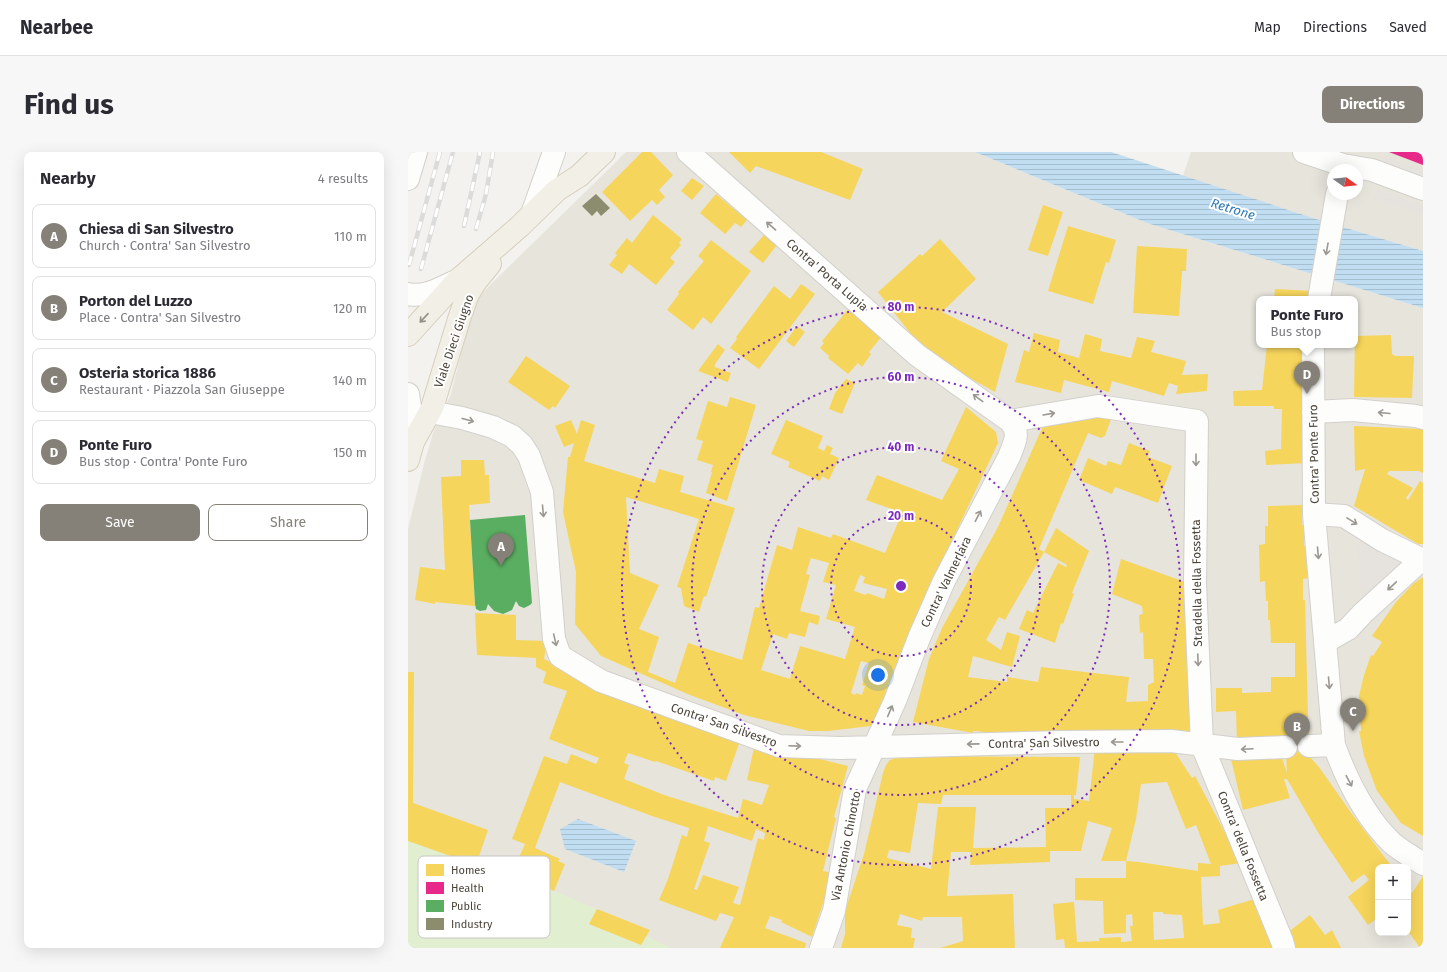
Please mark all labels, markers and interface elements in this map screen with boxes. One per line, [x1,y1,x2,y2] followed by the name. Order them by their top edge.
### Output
[20,16,93,39] text: Nearbee
[1254,19,1281,36] text: Map
[1303,19,1367,36] text: Directions
[1389,19,1427,36] text: Saved
[1322,86,1423,123] button: Directions
[24,88,114,121] text: Find us
[1327,164,1363,200] north arrow
[40,168,95,189] text: Nearby
[318,171,368,186] text: 4 results
[1209,195,1257,223] water label: Retrone
[79,220,234,238] text: Chiesa di San Silvestro
[766,221,776,231] one-way arrow
[50,229,58,244] text: A
[334,229,367,244] text: 110 m
[783,236,871,314] street label: Contra' Porta Lupia
[79,238,251,253] text: Church · Contra' San Silvestro
[1323,242,1331,255] one-way arrow
[79,292,193,310] text: Porton del Luzzo
[431,292,477,390] street label: Viale Dieci Giugno
[1256,296,1358,348] popup
[888,300,914,314] text: 80 m
[50,301,58,316] text: B
[333,301,367,316] text: 120 m
[1271,306,1344,324] text: Ponte Furo
[79,310,241,325] text: Place · Contra' San Silvestro
[419,312,428,323] one-way arrow
[1271,324,1321,339] text: Bus stop
[1294,361,1320,394] pin: D
[79,364,216,382] text: Osteria storica 1886
[888,370,914,384] text: 60 m
[50,373,58,388] text: C
[333,373,367,388] text: 140 m
[79,382,285,397] text: Restaurant · Piazzola San Giuseppe
[973,394,984,402] one-way arrow
[1306,404,1322,504] street label: Contra' Ponte Furo
[1378,409,1391,417] one-way arrow
[1042,410,1055,418] one-way arrow
[461,417,474,424] one-way arrow
[79,436,152,454] text: Ponte Furo
[888,440,914,454] text: 40 m
[50,445,58,460] text: D
[333,445,367,460] text: 150 m
[1192,453,1200,466] one-way arrow
[79,454,248,469] text: Bus stop · Contra' Ponte Furo
[40,504,200,541] button: Save
[208,504,368,541] button: Share
[540,504,547,517] one-way arrow
[888,509,914,523] text: 20 m
[975,510,982,522] one-way arrow
[1346,517,1357,525] one-way arrow
[1189,519,1205,647] street label: Stradella della Fossetta
[488,533,514,566] pin: A
[918,534,974,630] street label: Contra' Valmerlara
[1314,546,1322,559] one-way arrow
[894,579,908,593] centre of rings
[1387,581,1397,591] one-way arrow
[552,633,560,646] one-way arrow
[1195,653,1202,666] one-way arrow
[868,665,888,685] your location
[1325,676,1332,689] one-way arrow
[1340,698,1366,731] pin: C
[669,700,779,750] street label: Contra' San Silvestro
[887,705,895,717] one-way arrow
[1284,713,1310,746] pin: B
[988,735,1100,751] street label: Contra' San Silvestro
[1111,738,1124,746] one-way arrow
[967,740,980,748] one-way arrow
[788,742,801,750] one-way arrow
[1241,745,1254,752] one-way arrow
[1345,774,1353,786] one-way arrow
[1215,789,1271,903] street label: Contra' della Fossetta
[828,790,864,902] street label: Via Antonio Chinotto
[418,856,550,938] legend
[451,864,485,877] text: Homes
[1375,864,1411,936] map controls
[1375,864,1411,900] button: +
[451,882,484,895] text: Health
[451,900,482,913] text: Public
[1375,900,1411,936] button: −
[451,918,493,931] text: Industry

